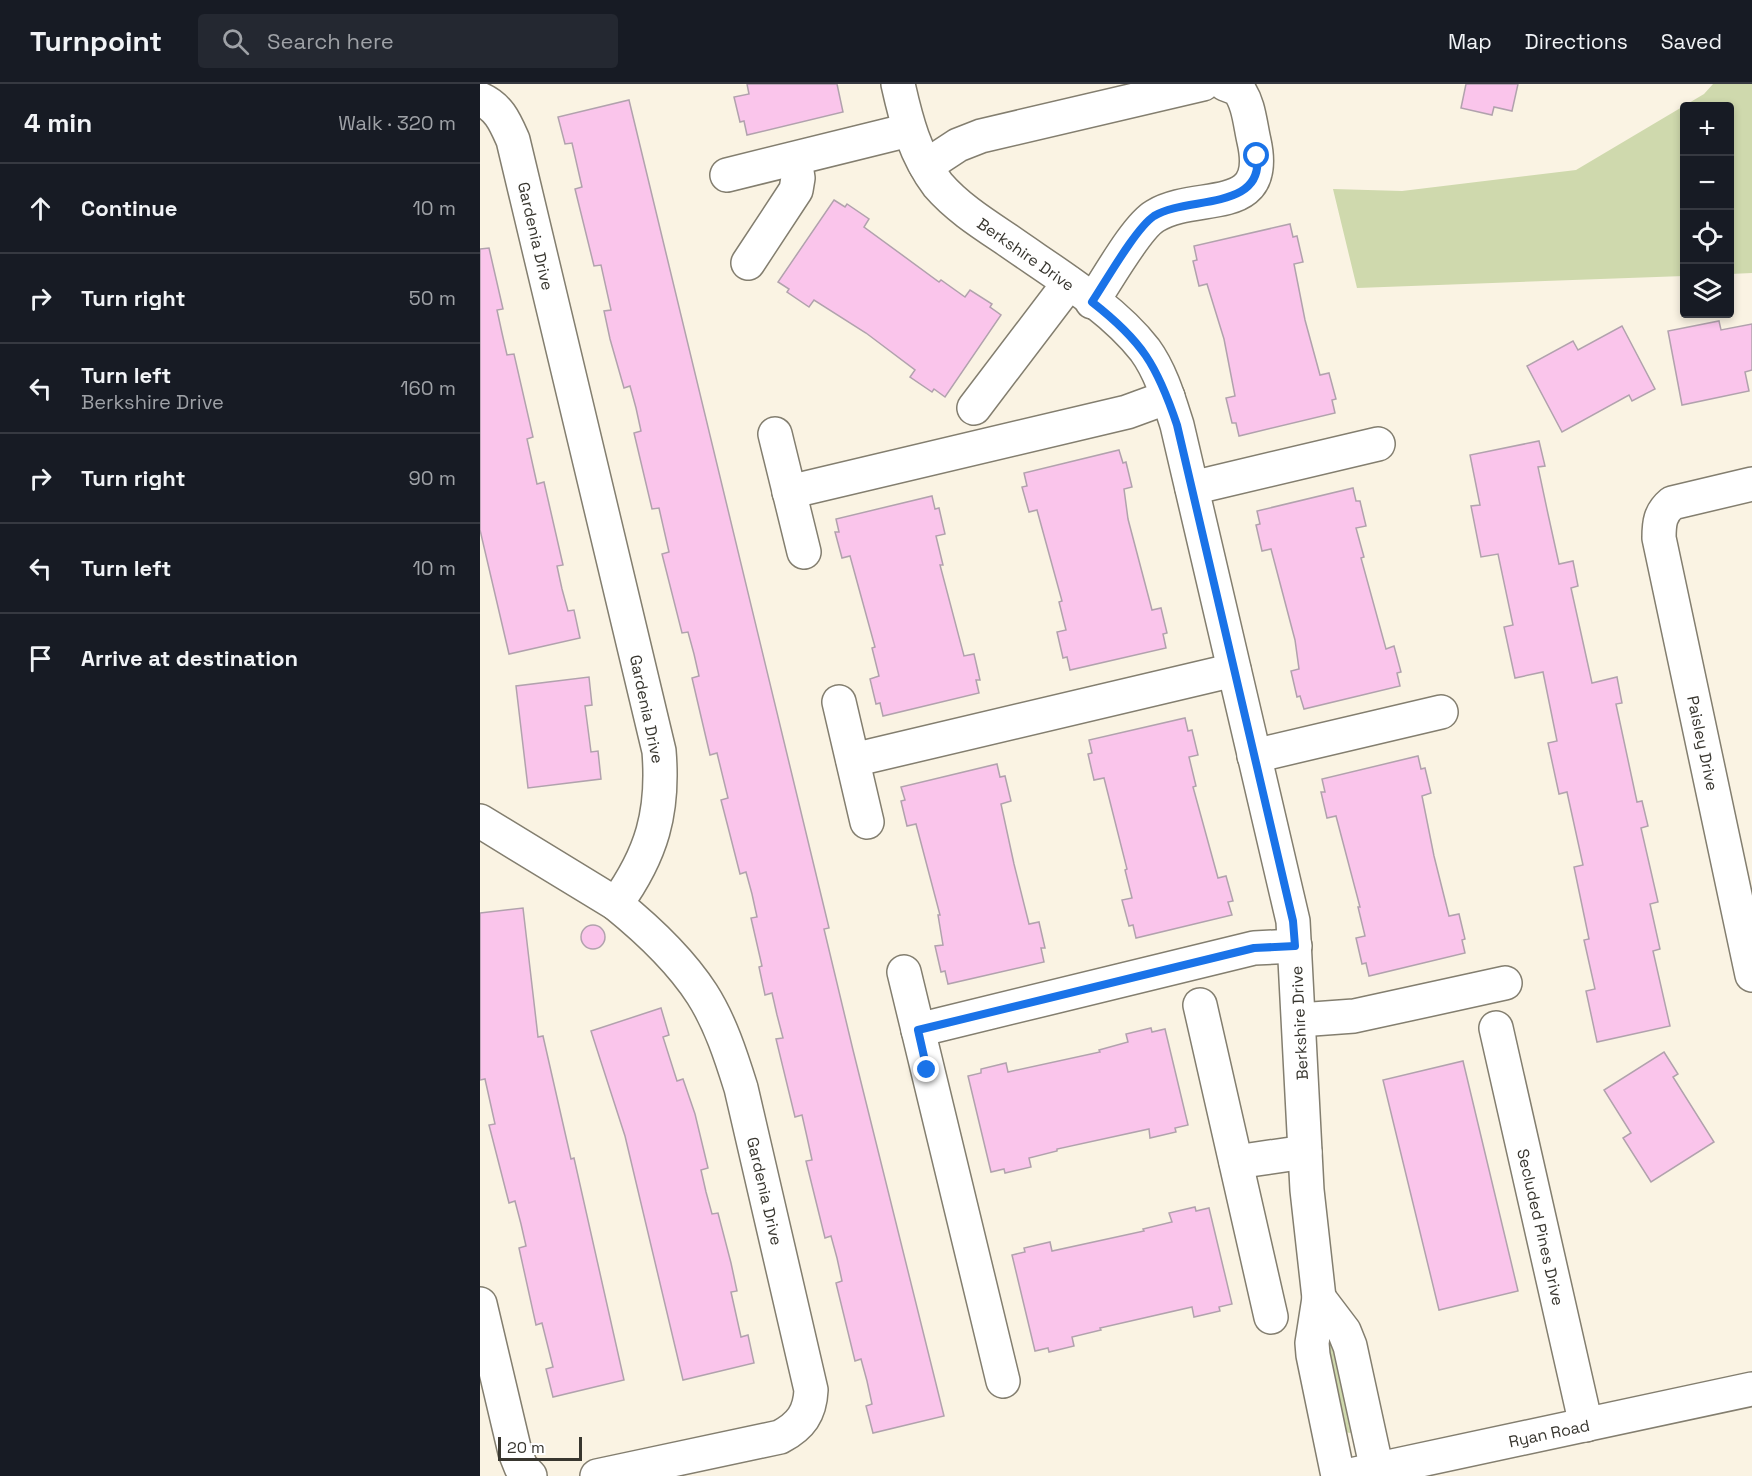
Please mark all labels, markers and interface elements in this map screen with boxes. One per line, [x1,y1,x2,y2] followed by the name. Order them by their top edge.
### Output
[198,14,618,68] search box
[30,23,162,59] text: Turnpoint
[219,25,252,58] icon: search
[267,27,394,55] text: Search here
[1448,28,1492,55] text: Map
[1525,28,1628,55] text: Directions
[1661,28,1722,55] text: Saved
[1680,102,1734,318] map controls
[1680,102,1734,156] button: +
[24,106,92,140] text: 4 min
[338,110,456,136] text: Walk · 320 m
[1243,142,1269,168] route start
[1680,156,1734,210] button: −
[513,180,558,292] street label: Gardenia Drive
[24,192,57,225] icon: ahead
[81,194,177,222] text: Continue
[412,195,456,221] text: 10 m
[1680,210,1734,264] button: locate
[973,213,1079,296] street label: Berkshire Drive
[1680,264,1734,318] button: layers
[24,282,57,315] icon: right
[81,284,186,312] text: Turn right
[409,285,456,311] text: 50 m
[81,361,171,389] text: Turn left
[24,372,57,405] icon: left
[400,375,456,401] text: 160 m
[81,389,224,415] text: Berkshire Drive
[24,462,57,495] icon: right
[81,464,186,492] text: Turn right
[409,465,456,491] text: 90 m
[24,552,57,585] icon: left
[81,554,171,582] text: Turn left
[412,555,456,581] text: 10 m
[24,642,57,675] icon: arrive
[81,644,298,672] text: Arrive at destination
[625,653,668,765] street label: Gardenia Drive
[1682,694,1723,793] street label: Paisley Drive
[1286,965,1313,1081] street label: Berkshire Drive
[913,1056,939,1082] route end
[742,1135,787,1247] street label: Gardenia Drive
[1512,1147,1569,1308] street label: Secluded Pines Drive
[1507,1415,1592,1452] street label: Ryan Road
[498,1434,582,1462] scale bar
[507,1437,545,1458] text: 20 m

